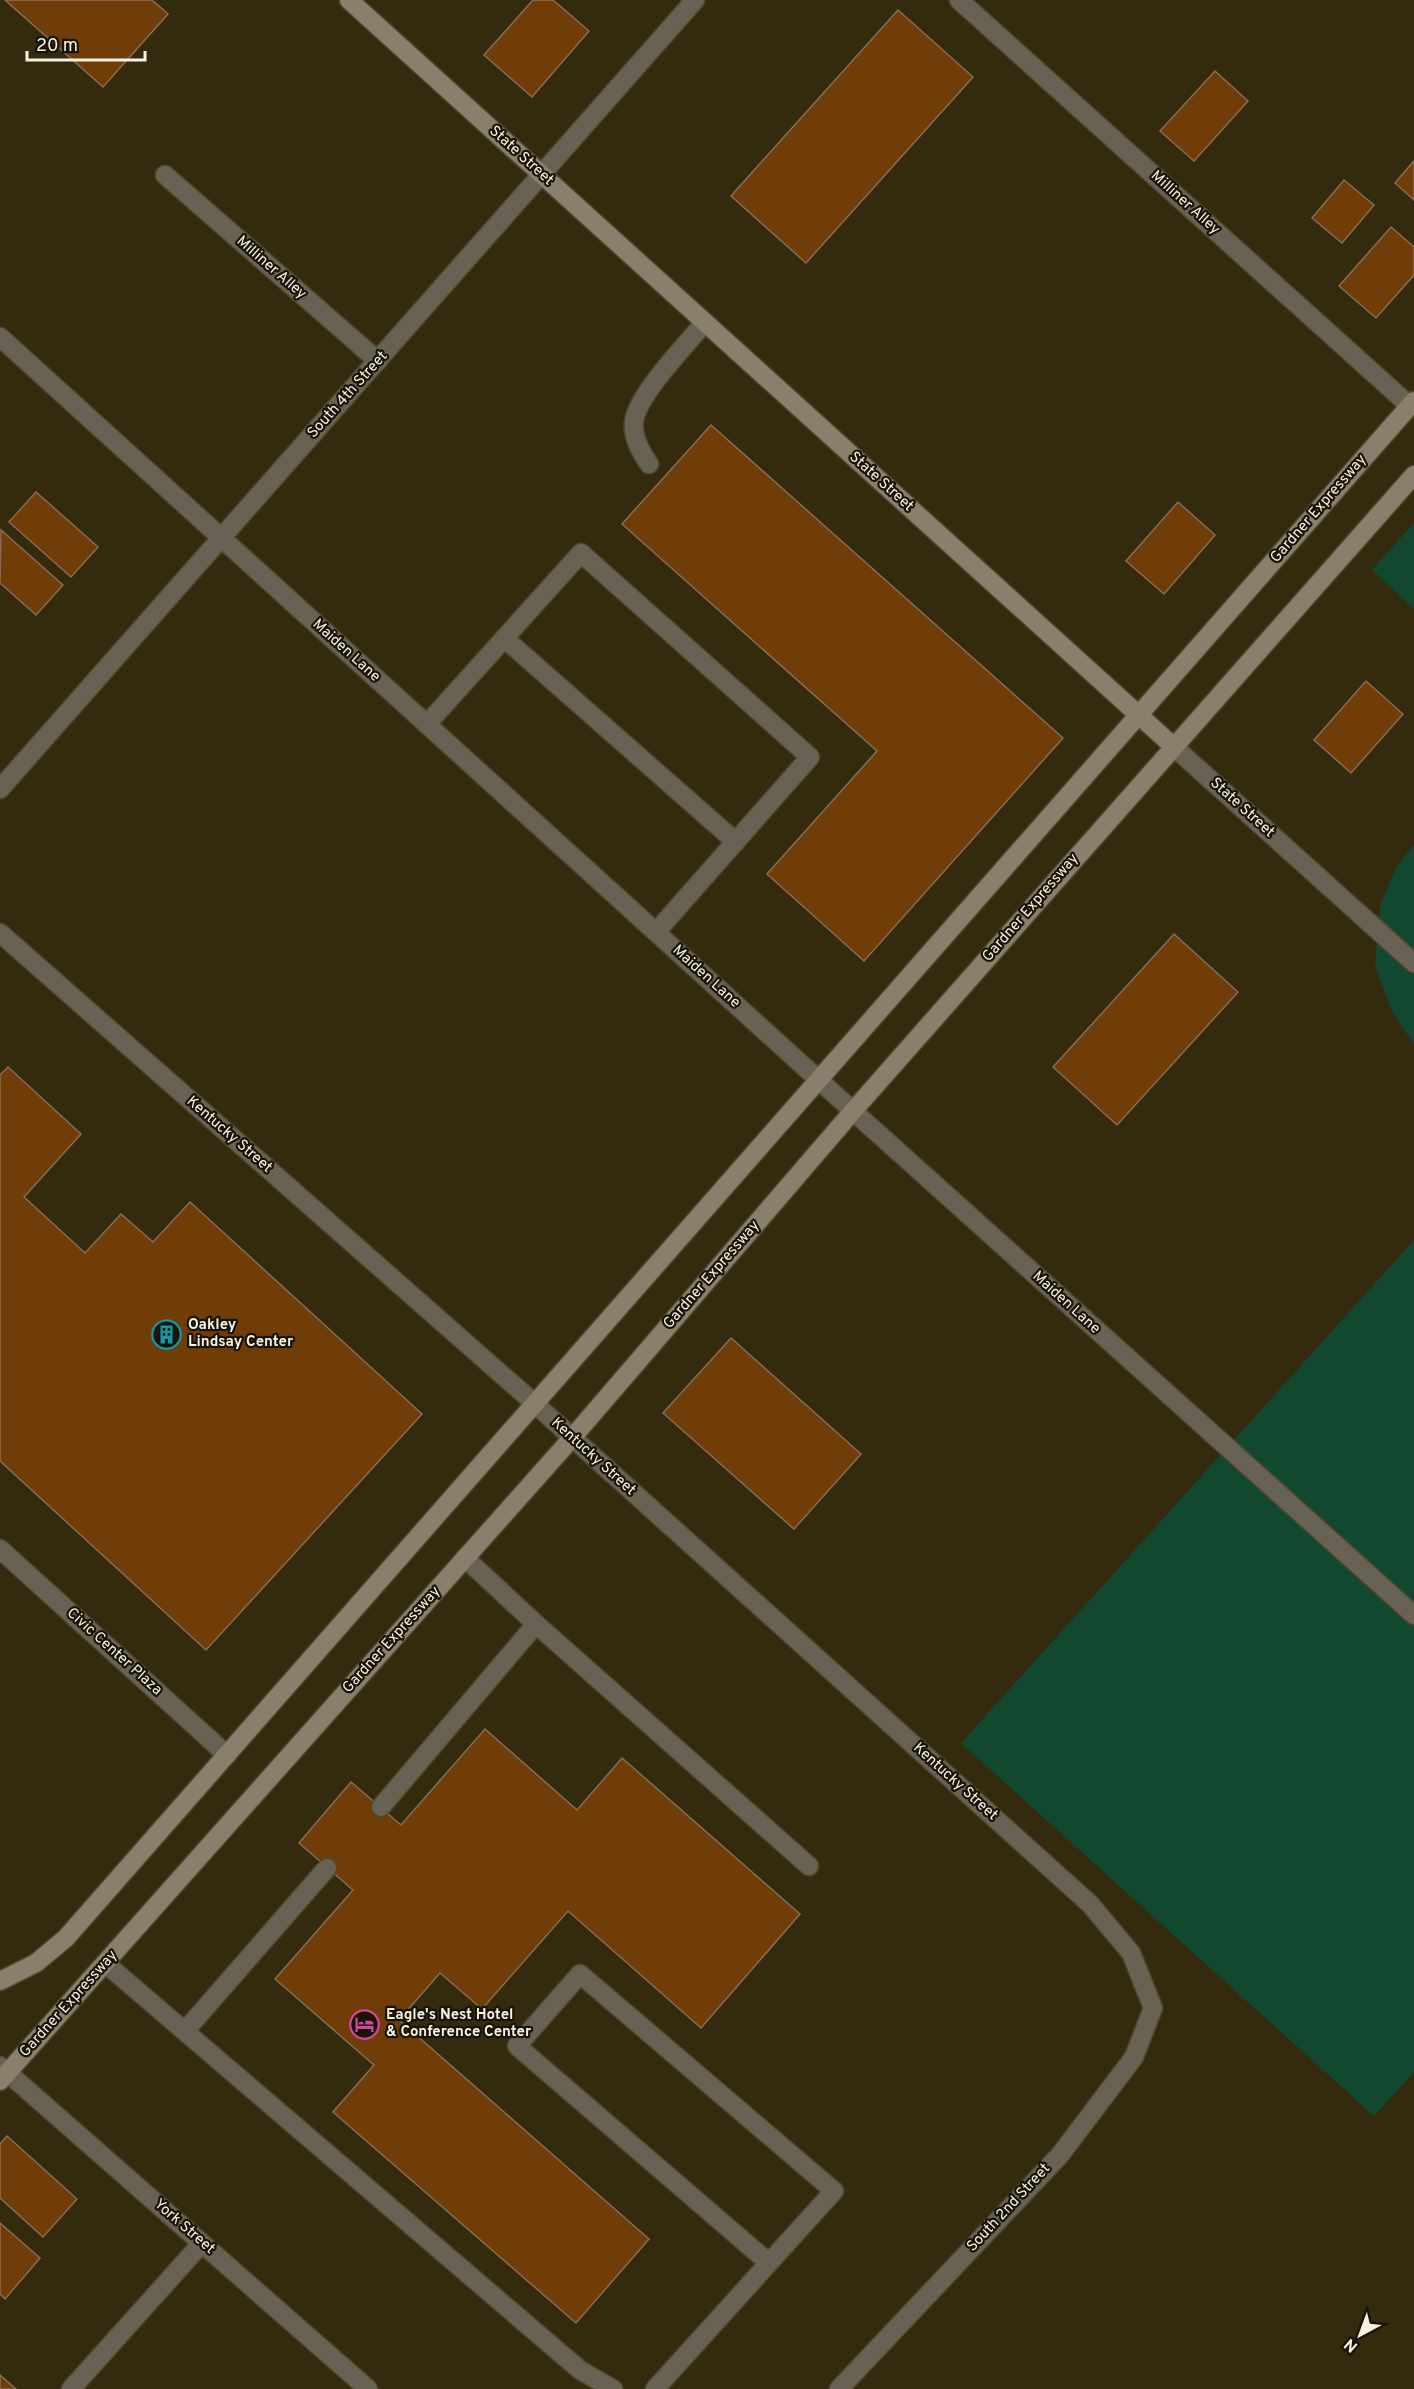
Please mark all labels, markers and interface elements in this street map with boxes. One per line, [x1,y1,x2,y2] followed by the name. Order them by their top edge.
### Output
[27,24,146,62] scale bar
[36,35,78,58] text: 20 m
[485,122,557,190] street label: State Street
[1146,167,1224,239] street label: Milliner Alley
[232,232,310,304] street label: Milliner Alley
[304,347,392,443] street label: South 4th Street
[845,448,917,516] street label: State Street
[1267,451,1371,567] street label: Gardner Expressway
[308,615,384,687] street label: Maiden Lane
[1206,774,1278,842] street label: State Street
[979,850,1083,966] street label: Gardner Expressway
[668,941,744,1013] street label: Maiden Lane
[182,1093,276,1177] street label: Kentucky Street
[660,1217,764,1333] street label: Gardner Expressway
[1028,1267,1104,1339] street label: Maiden Lane
[188,1316,294,1352] place label: Oakley Lindsay Center
[151,1318,183,1350] building icon: Oakley Lindsay Center
[547,1414,639,1500] street label: Kentucky Street
[339,1583,445,1697] street label: Gardner Expressway
[62,1604,166,1700] street label: Civic Center Plaza
[909,1739,1001,1825] street label: Kentucky Street
[16,1947,122,2061] street label: Gardner Expressway
[386,2006,532,2042] place label: Eagle's Nest Hotel & Conference Center
[349,2008,381,2040] hotel icon: Eagle's Nest Hotel & Conference Center
[963,2160,1055,2256] street label: South 2nd Street
[149,2195,219,2259] street label: York Street
[1330,2305,1390,2365] north arrow
[1341,2333,1362,2356] text: N

